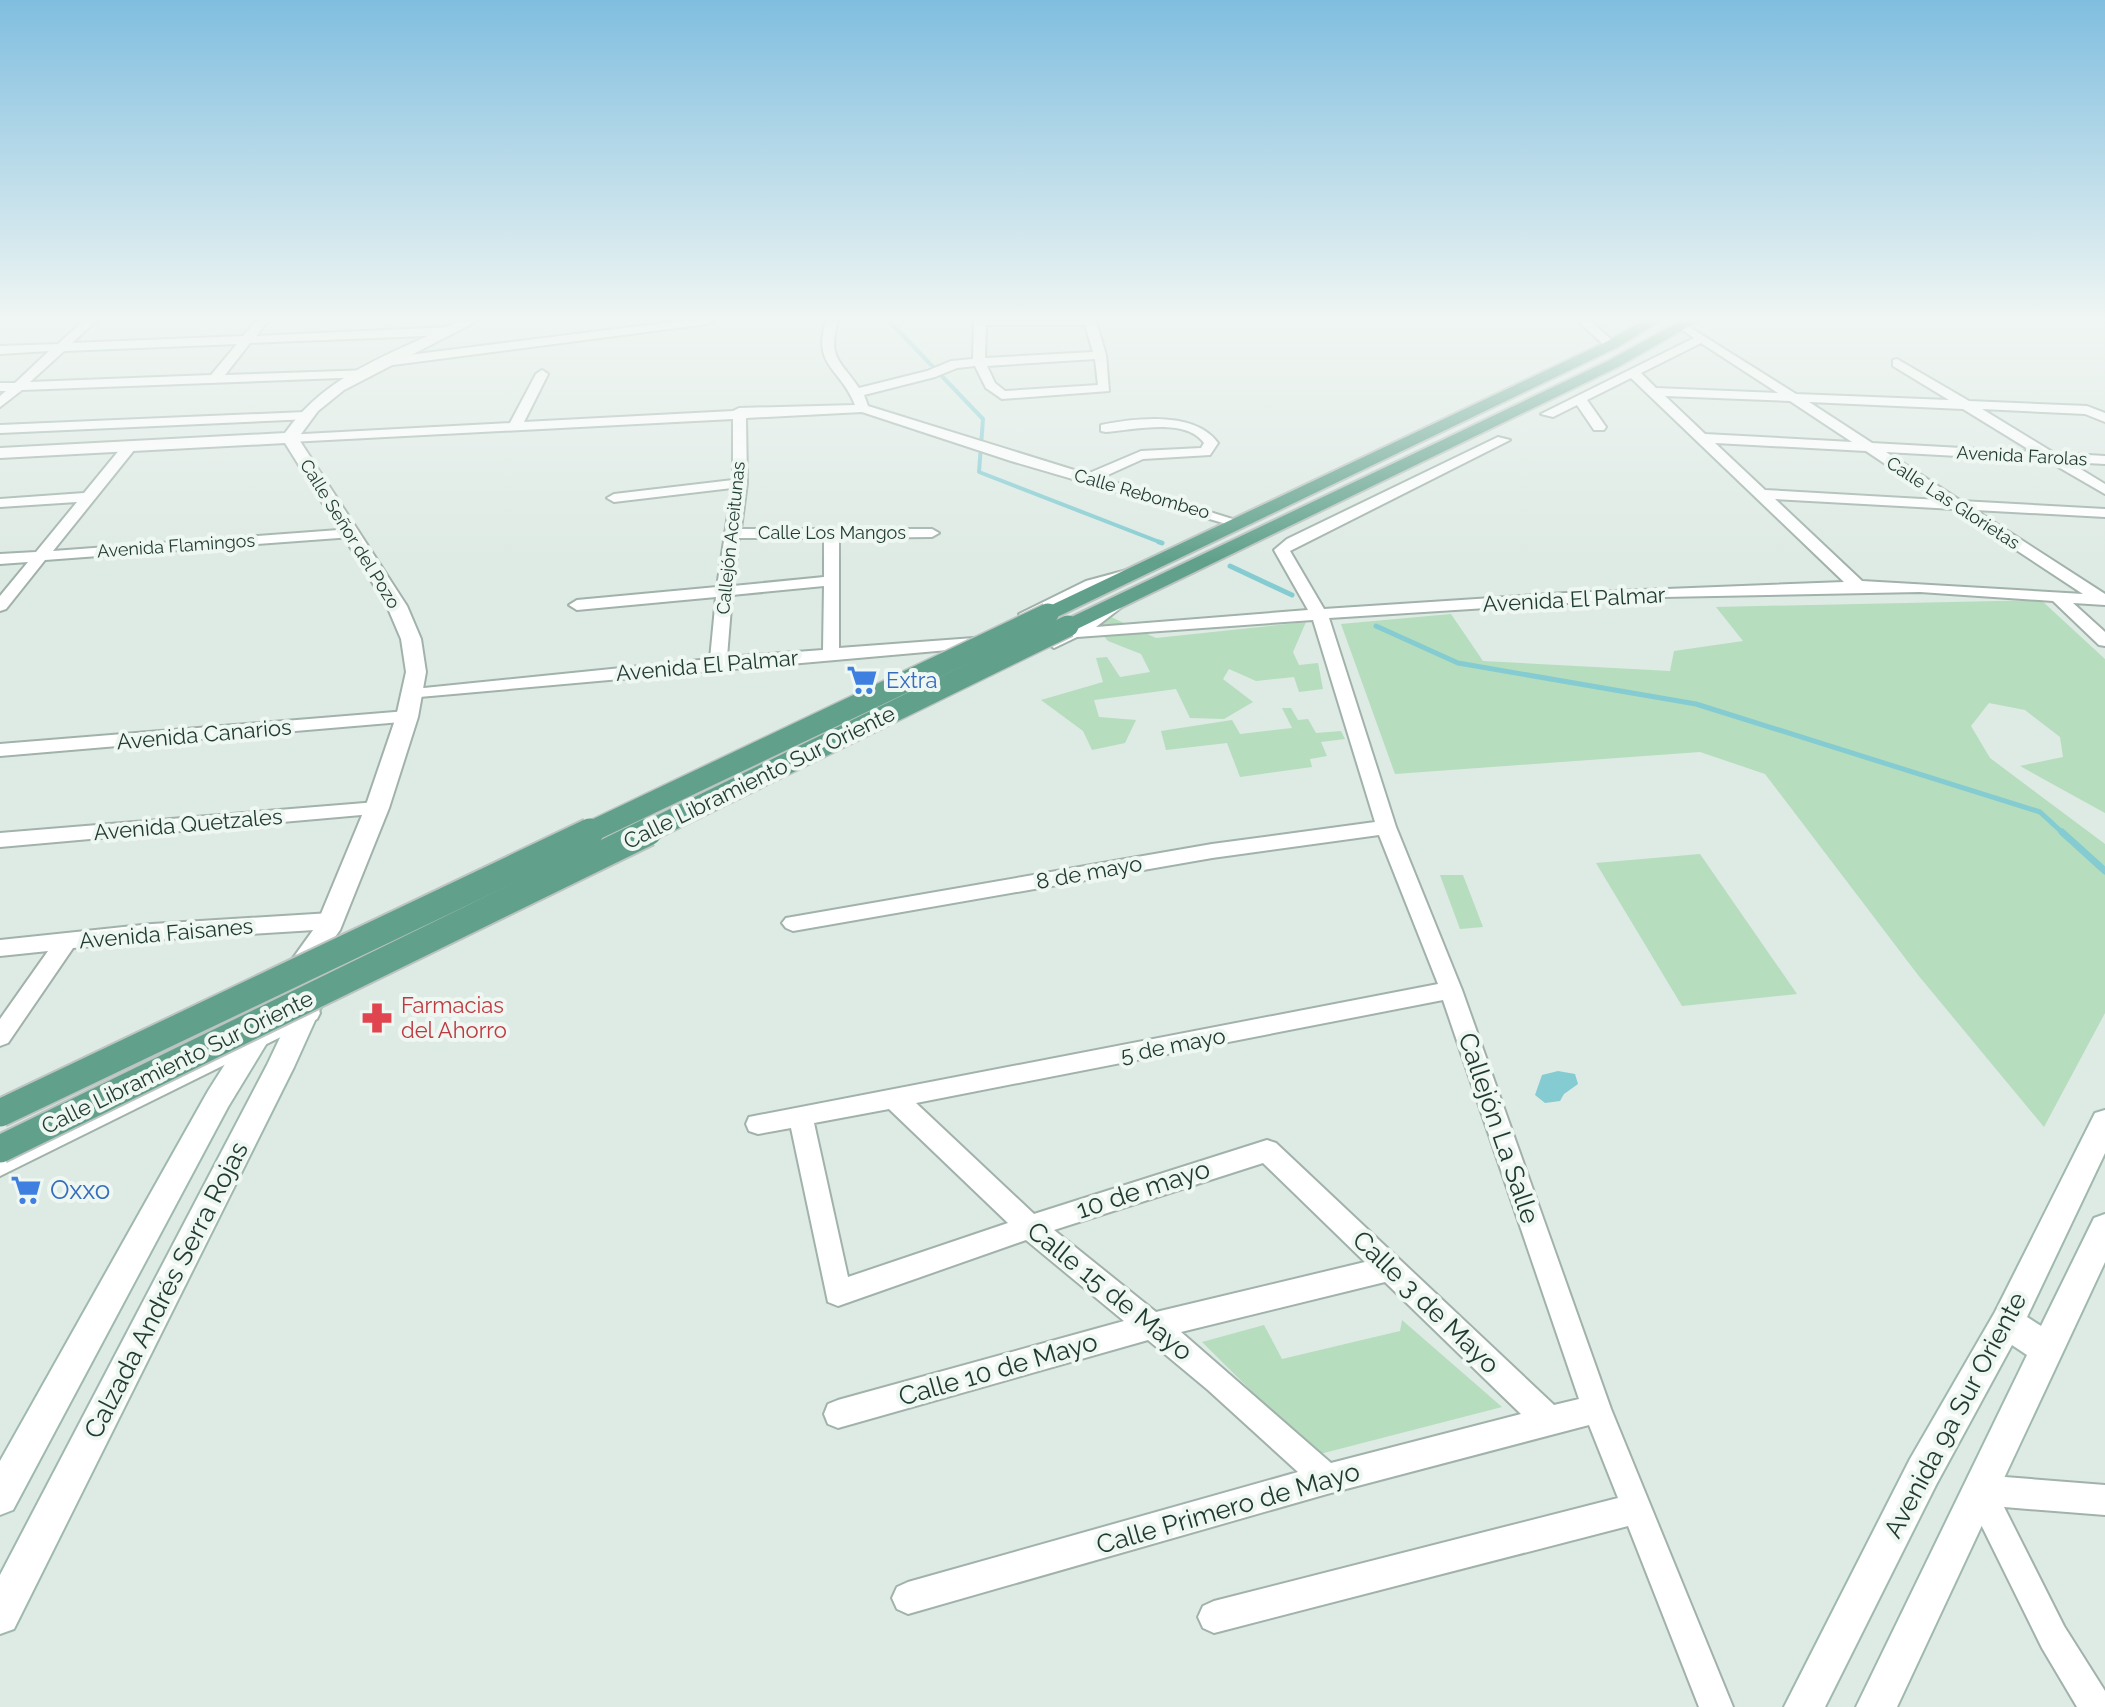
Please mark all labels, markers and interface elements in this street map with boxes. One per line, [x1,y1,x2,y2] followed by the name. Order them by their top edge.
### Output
[1956,442,2088,469] street label: Avenida Farolas
[1883,452,2024,554] street label: Calle Las Glorietas
[296,455,405,612] street label: Calle Señor del Pozo
[712,460,749,615] street label: Callejón Aceitunas
[1072,464,1213,523] street label: Calle Rebombeo
[758,522,906,543] street label: Calle Los Mangos
[96,529,256,561] street label: Avenida Flamingos
[1482,581,1666,617] street label: Avenida El Palmar
[615,644,800,686] street label: Avenida El Palmar
[845,663,879,697] supermarket icon: Extra
[886,667,938,693] place label: Extra
[619,700,899,854] street label: Calle Libramiento Sur Oriente
[115,713,293,755] street label: Avenida Canarios
[93,803,283,845] street label: Avenida Quetzales
[1034,850,1144,894] street label: 8 de mayo
[78,912,254,954] street label: Avenida Faisanes
[37,985,317,1139] street label: Calle Libramiento Sur Oriente
[401,992,507,1043] place label: Farmacias del Ahorro
[360,1001,394,1035] pharmacy icon: Farmacias del Ahorro
[1118,1022,1228,1068] street label: 5 de mayo
[1452,1029,1546,1227] street label: Callejón La Salle
[78,1137,254,1443] street label: Calzada Andrés Serra Rojas
[1073,1153,1213,1225] street label: 10 de mayo
[9,1173,43,1207] supermarket icon: Oxxo
[50,1175,110,1205] place label: Oxxo
[1021,1215,1199,1367] street label: Calle 15 de Mayo
[1346,1224,1506,1380] street label: Calle 3 de Mayo
[1877,1287,2033,1543] street label: Avenida 9a Sur Oriente
[895,1326,1101,1412] street label: Calle 10 de Mayo
[1093,1456,1363,1560] street label: Calle Primero de Mayo

